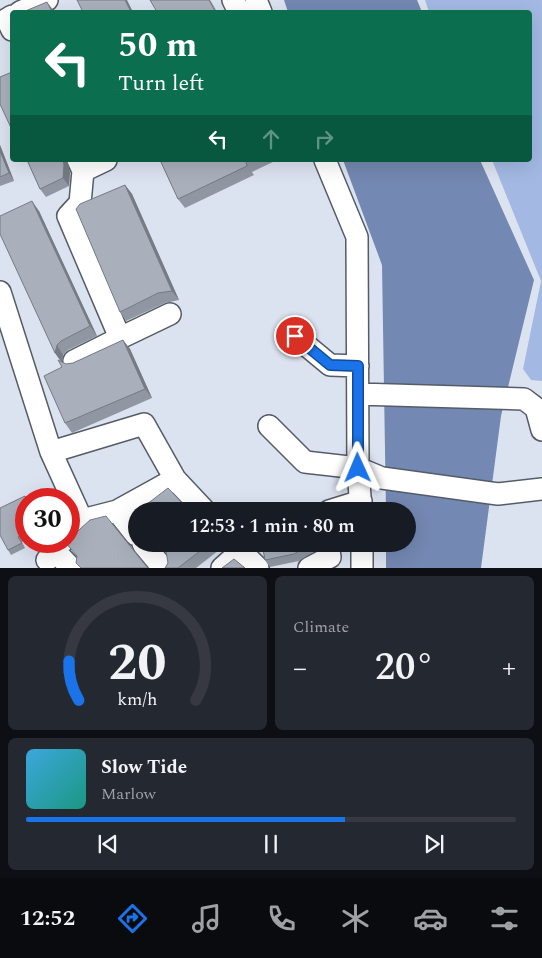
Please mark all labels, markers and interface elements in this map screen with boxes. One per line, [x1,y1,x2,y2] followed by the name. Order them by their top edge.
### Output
[118,19,198,72] text: 50 m
[35,30,100,95] icon: left
[118,67,204,100] text: Turn left
[204,125,232,153] icon: left
[257,125,285,153] icon: ahead
[310,125,338,153] icon: right
[274,315,316,357] pin
[281,322,309,350] icon: arrive
[331,441,383,493] position arrow
[15,488,80,553] speed limit sign: 30
[189,512,355,541] text: 12:53 · 1 min · 80 m
[293,615,349,639] text: Climate
[108,624,167,703] text: 20
[375,639,434,697] text: 20°
[293,647,307,690] text: −
[502,647,516,690] text: +
[117,686,158,713] text: km/h
[101,753,187,782] text: Slow Tide
[101,782,156,806] text: Marlow
[94,830,122,858] icon: previous
[257,830,285,858] icon: pause
[420,830,448,858] icon: next
[115,901,150,936] icon: directions
[189,901,224,936] icon: music
[264,901,299,936] icon: phone
[338,901,373,936] icon: climate
[413,901,448,936] icon: car
[487,901,522,936] icon: filters
[20,902,75,935] text: 12:52

